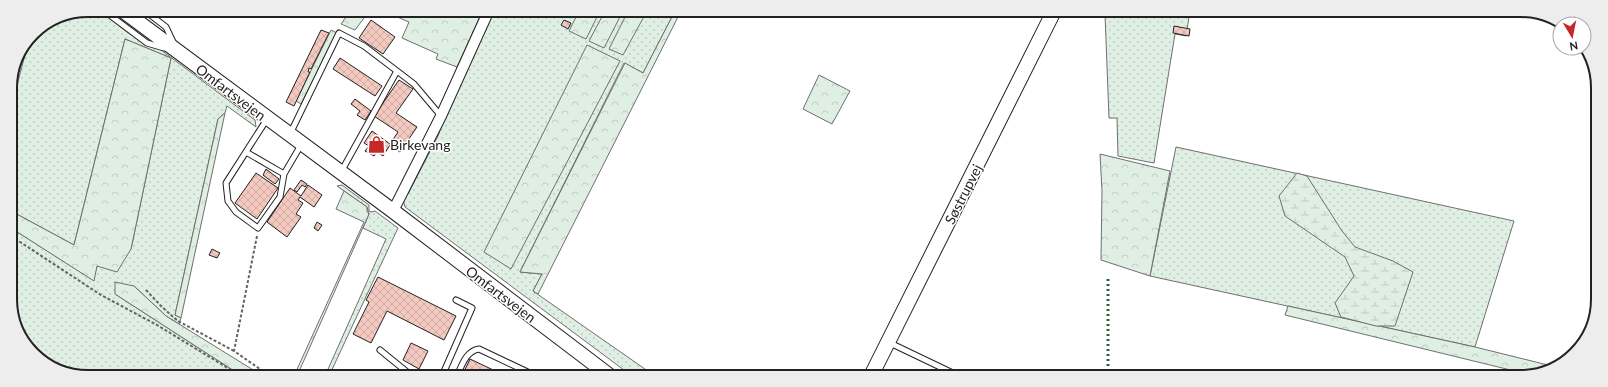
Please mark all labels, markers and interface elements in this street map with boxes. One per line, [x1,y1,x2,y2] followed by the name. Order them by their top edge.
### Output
[1552,16,1592,56] north arrow
[1569,39,1579,53] text: N
[193,60,269,124] street label: Omfartsvejen
[367,134,387,154] shop icon: Birkevang
[390,136,450,153] place label: Birkevang
[941,161,985,227] street label: Søstrupvej
[463,262,539,326] street label: Omfartsvejen

